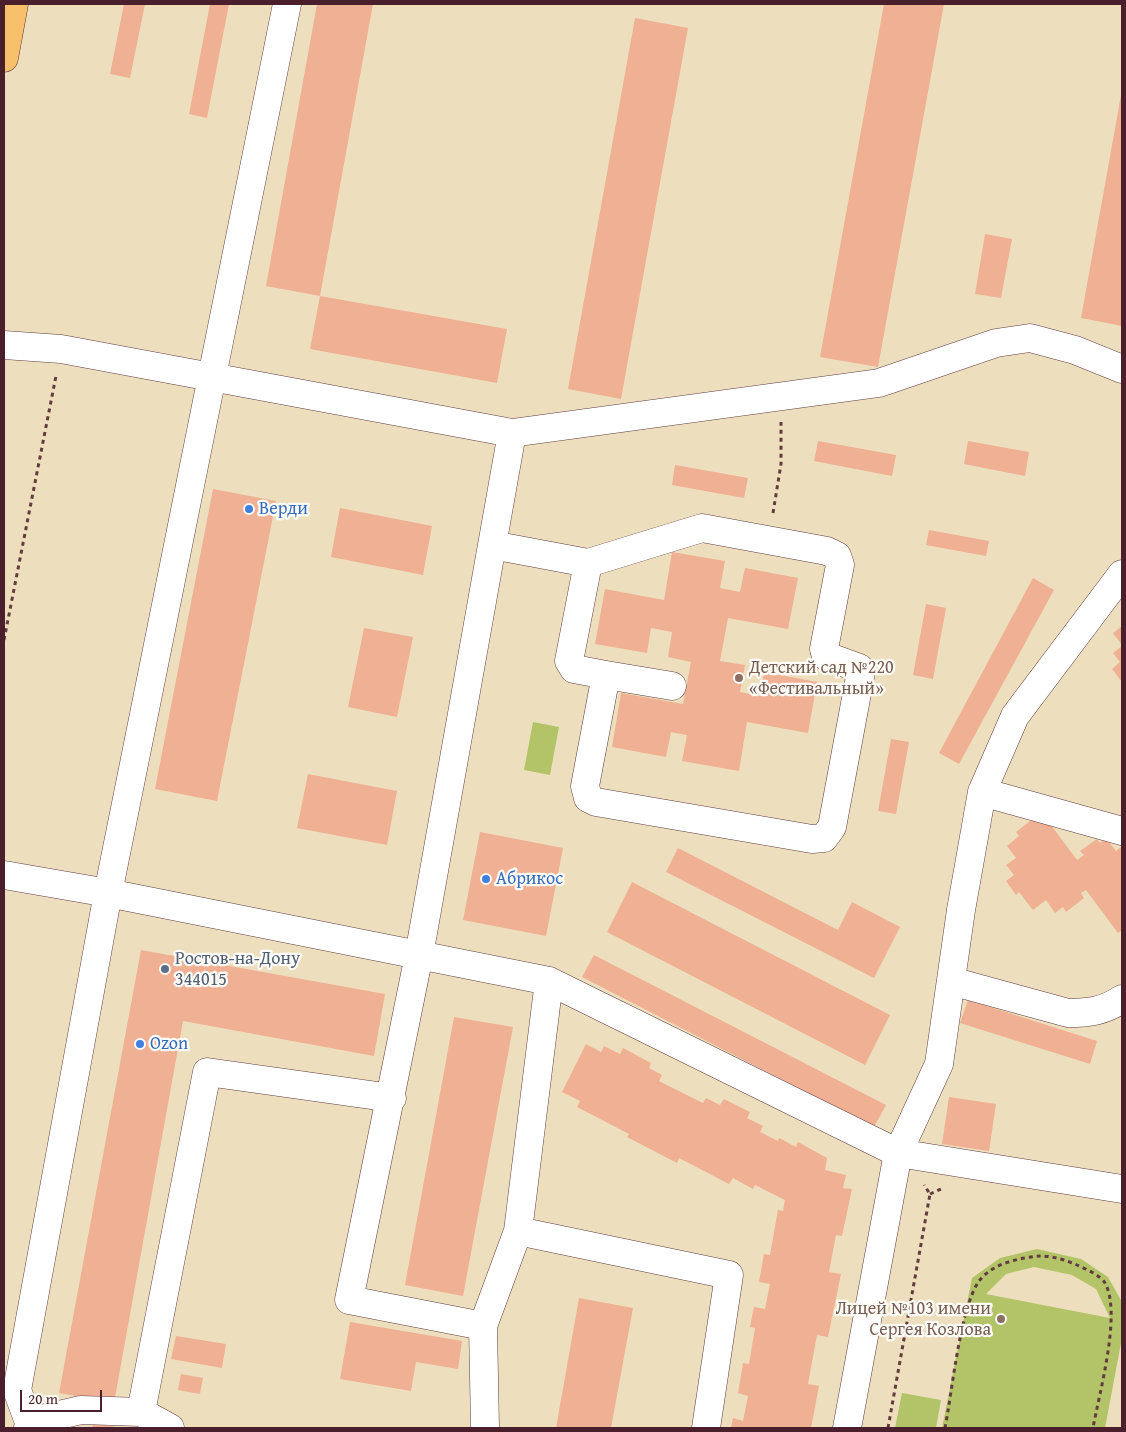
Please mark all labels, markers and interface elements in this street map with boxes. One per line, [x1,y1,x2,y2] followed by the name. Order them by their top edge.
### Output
[259,498,308,520] place label: Верди
[243,503,255,515] marker: Верди
[749,657,894,700] place label: Детский сад №220 «Фестивальный»
[733,672,745,684] marker: Детский сад №220 «Фестивальный»
[496,868,563,890] place label: Абрикос
[480,873,492,885] marker: Абрикос
[175,948,300,991] place label: Ростов-на-Дону 344015
[159,963,171,975] marker: Ростов-на-Дону 344015
[150,1033,188,1055] place label: Ozon
[134,1038,146,1050] marker: Ozon
[835,1298,991,1340] place label: Лицей №103 имени Сергея Козлова
[995,1313,1007,1325] marker: Лицей №103 имени Сергея Козлова
[22,1380,105,1412] scale bar
[28,1388,58,1409] text: 20 m

